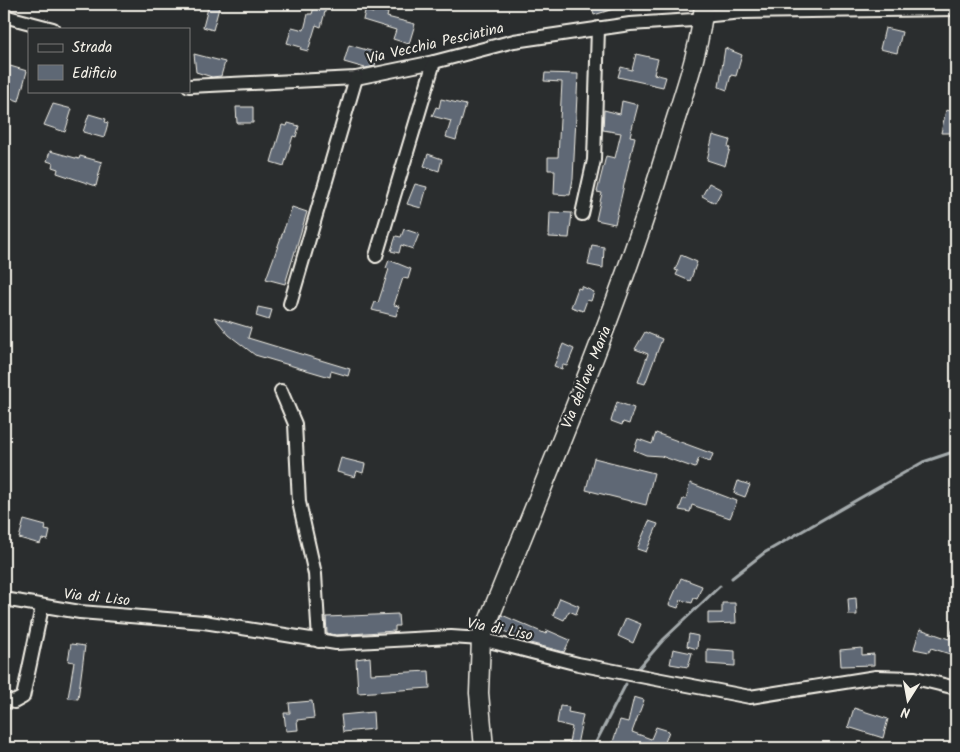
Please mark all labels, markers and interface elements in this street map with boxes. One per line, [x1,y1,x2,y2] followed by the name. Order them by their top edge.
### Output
[364,17,506,71] street label: Via Vecchia Pesciatina
[28,28,190,92] legend
[72,36,112,60] text: Strada
[72,62,117,86] text: Edificio
[555,322,618,432] street label: Via dell'ave Maria
[63,583,131,613] street label: Via di Liso
[465,612,535,648] street label: Via di Liso
[882,674,932,724] north arrow
[899,700,912,723] text: N

